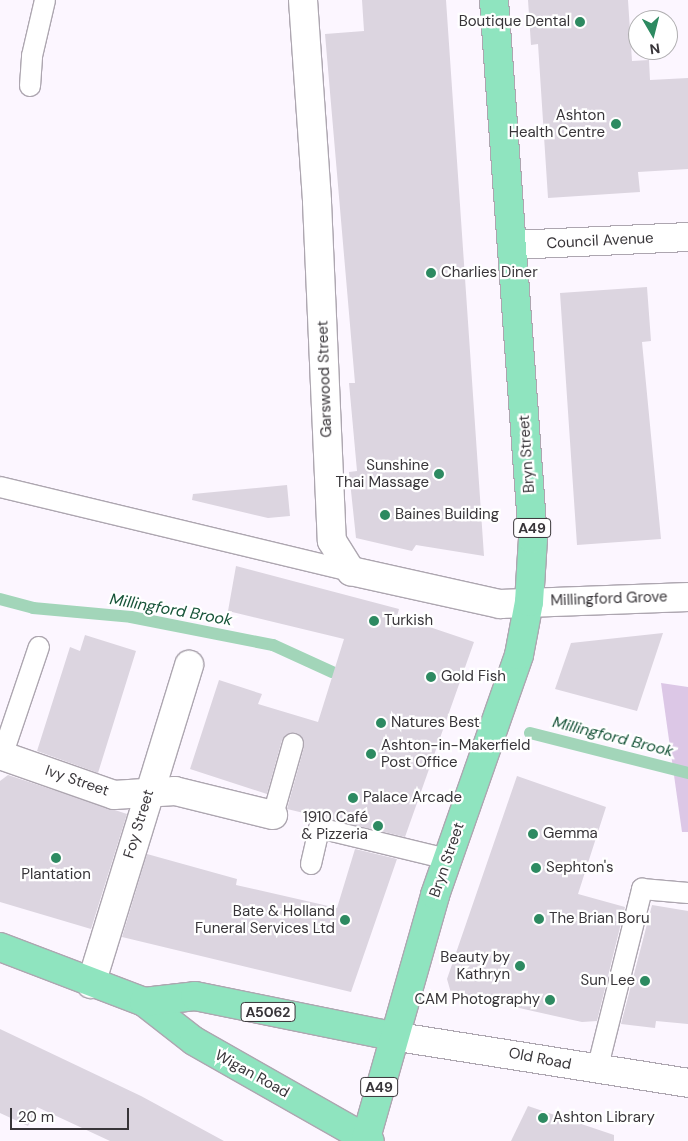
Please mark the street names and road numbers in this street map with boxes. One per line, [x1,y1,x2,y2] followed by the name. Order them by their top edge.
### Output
[546,229,654,253] street label: Council Avenue
[314,320,336,438] street label: Garswood Street
[515,414,539,494] street label: Bryn Street
[512,516,552,540] road number: A49
[550,588,668,610] street label: Millingford Grove
[43,762,111,800] street label: Ivy Street
[120,787,158,861] street label: Foy Street
[426,820,468,900] street label: Bryn Street
[240,1000,296,1024] road number: A5062
[507,1044,573,1074] street label: Old Road
[212,1046,292,1102] street label: Wigan Road
[359,1076,399,1098] road number: A49

